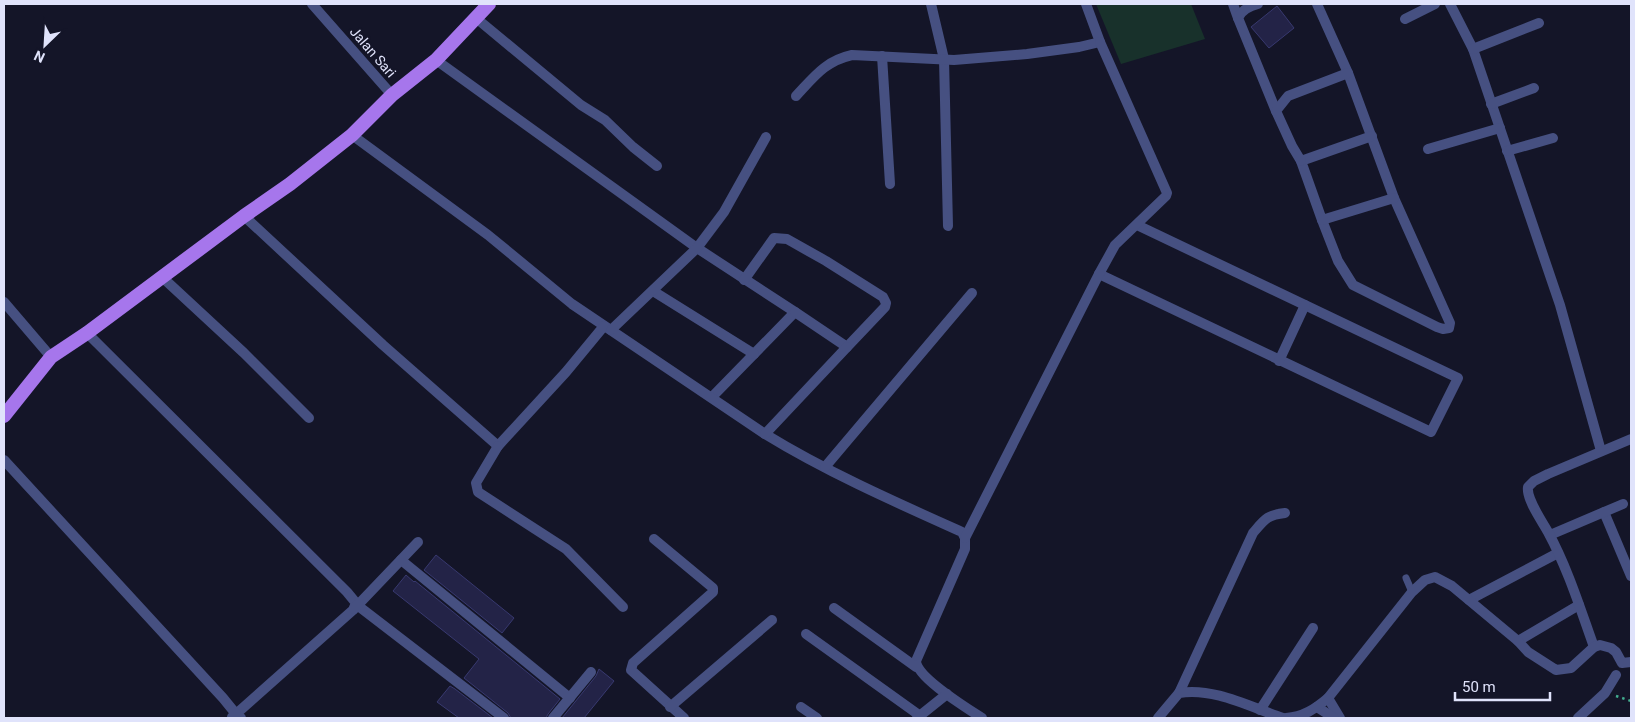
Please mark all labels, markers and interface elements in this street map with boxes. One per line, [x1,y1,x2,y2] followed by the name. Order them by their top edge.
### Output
[20,20,70,70] north arrow
[347,23,399,81] street label: Jalan Sari
[32,47,47,66] text: N
[1455,670,1550,702] scale bar
[1462,678,1496,696] text: 50 m

